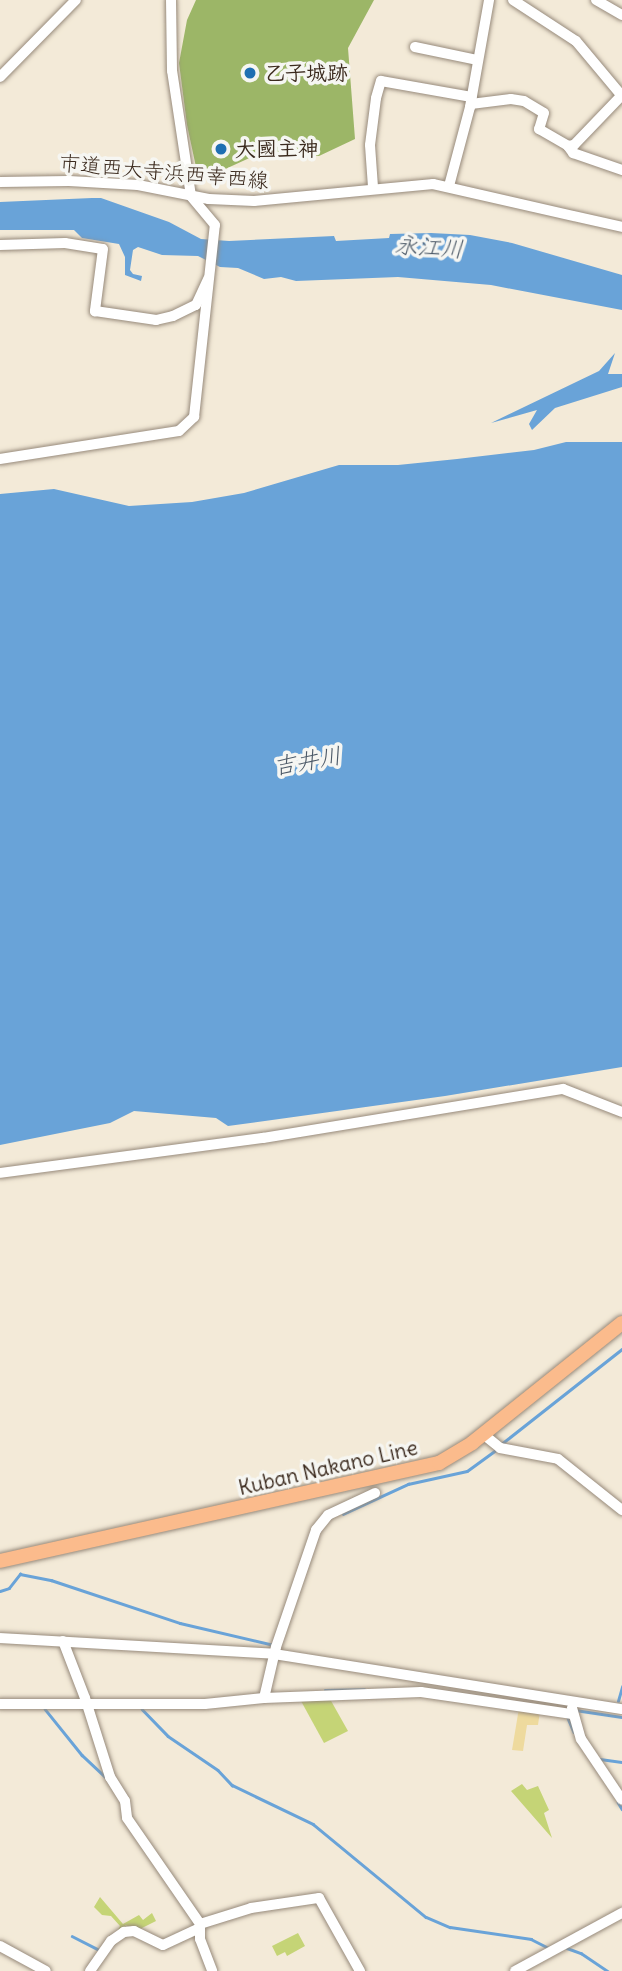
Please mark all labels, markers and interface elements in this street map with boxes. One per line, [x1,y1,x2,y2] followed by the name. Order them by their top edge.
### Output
[264,60,348,86] place label: 乙子城跡
[242,65,258,81] marker: 乙子城跡
[235,136,319,162] place label: 大國主神
[213,141,229,157] marker: 大國主神
[58,150,270,194] street label: 市道西大寺浜西幸西線
[394,231,464,263] water label: 永江川
[271,741,343,781] water label: 吉井川
[236,1435,420,1501] street label: Kuban Nakano Line

